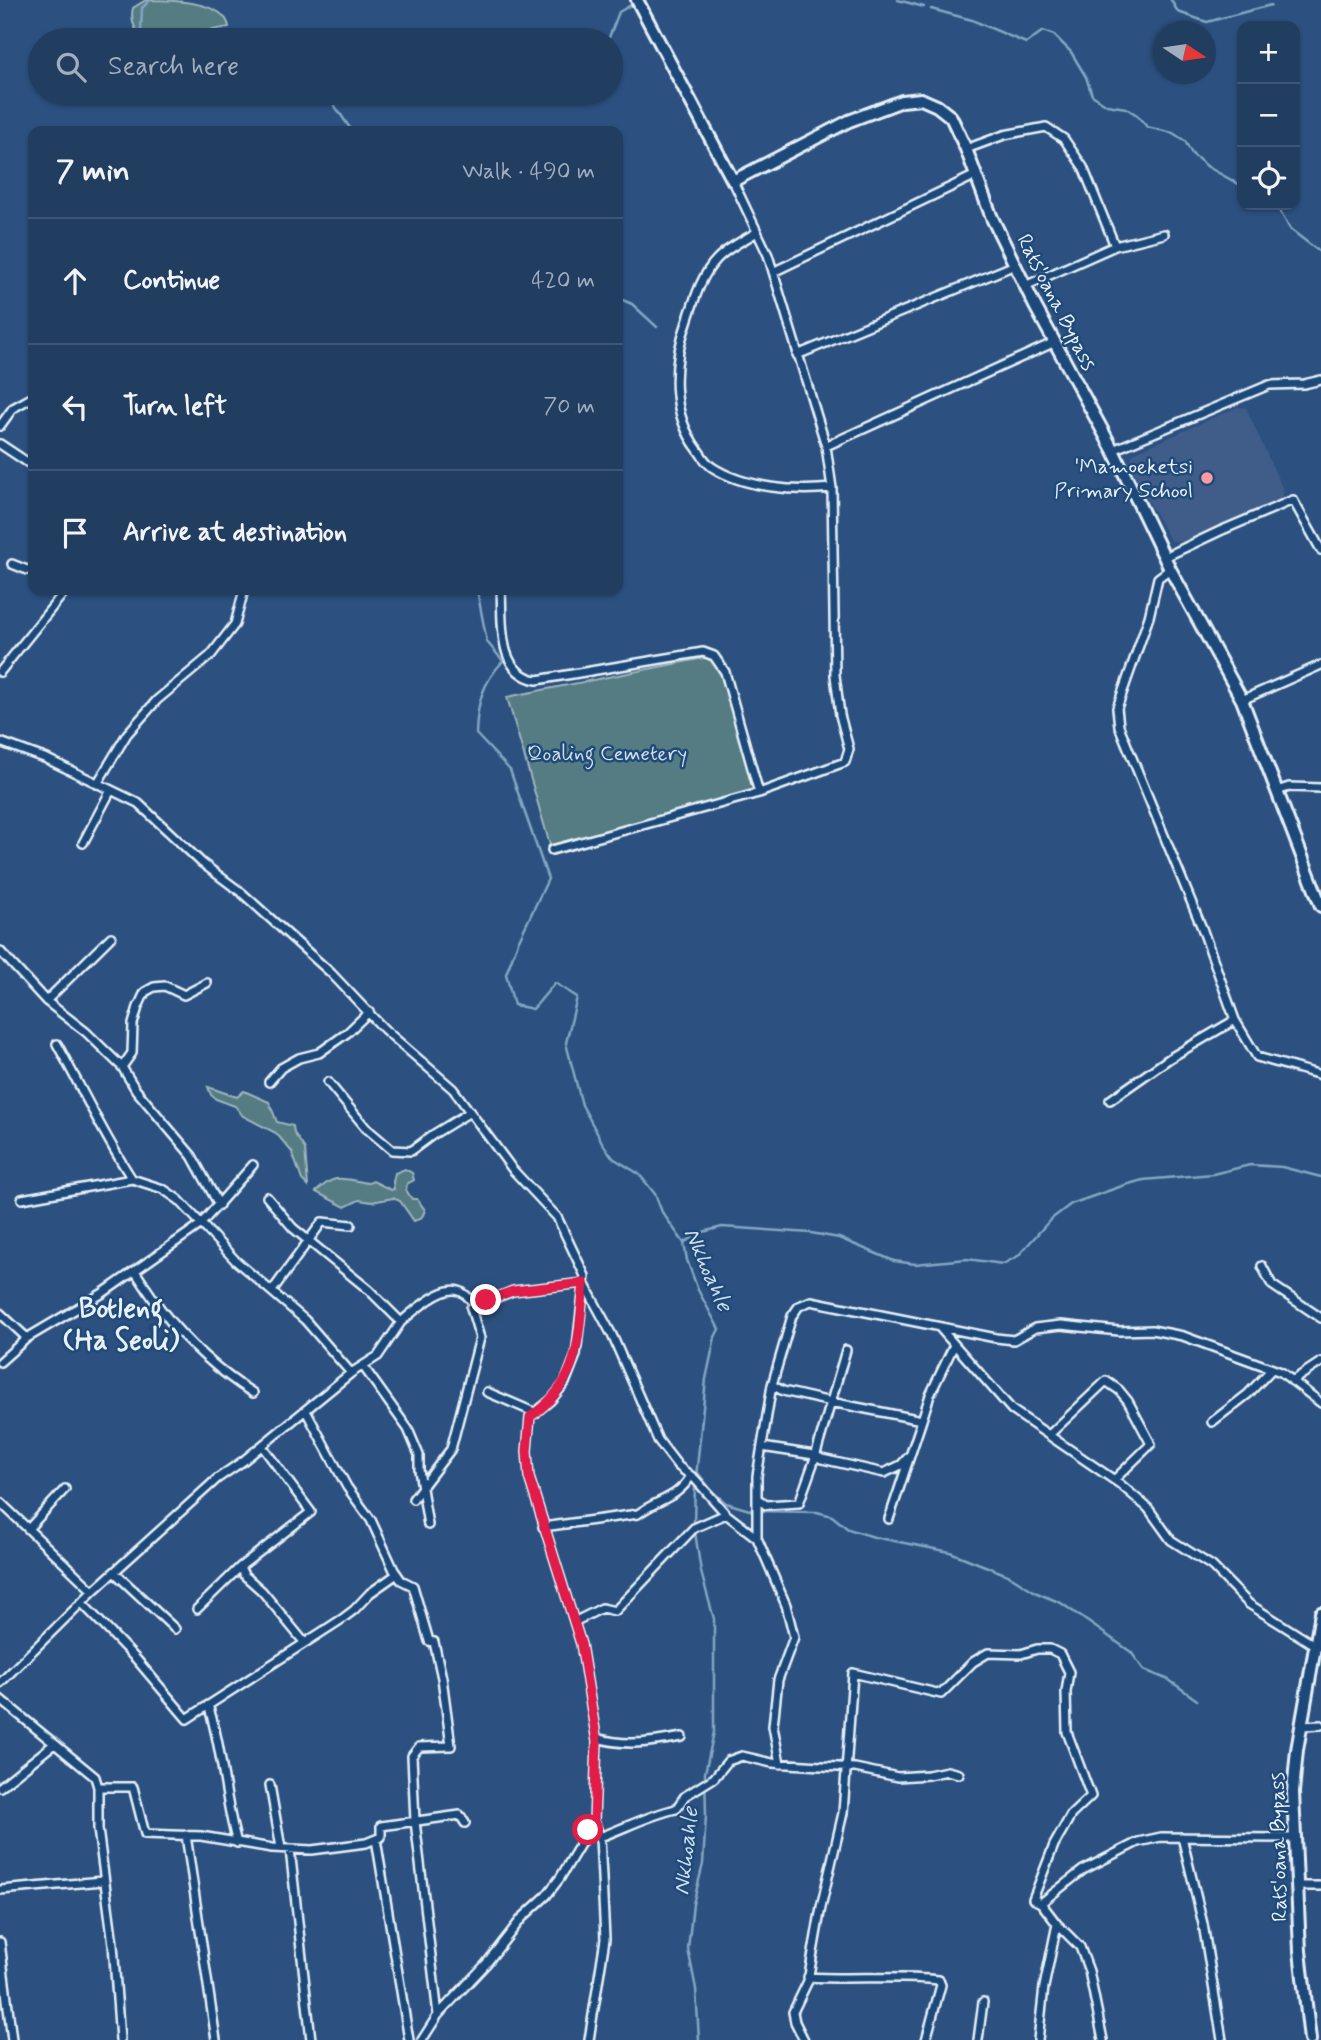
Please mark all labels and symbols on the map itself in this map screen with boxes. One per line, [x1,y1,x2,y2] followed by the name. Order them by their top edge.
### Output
[1153,21,1216,84] north arrow
[1010,229,1103,376] street label: Rats'oana Bypass
[1054,453,1193,505] place label: 'Mamoeketsi Primary School
[1199,470,1215,486] marker: 'Mamoeketsi Primary School
[527,740,687,770] park label: Qoaling Cemetery
[675,1223,740,1318] water label: Nkhoahle
[470,1284,501,1315] route end
[63,1291,179,1360] district label: Botleng (Ha Seoli)
[1264,1772,1294,1922] street label: Rats'oana Bypass
[667,1804,707,1897] water label: Nkhoahle
[572,1814,603,1845] route start

